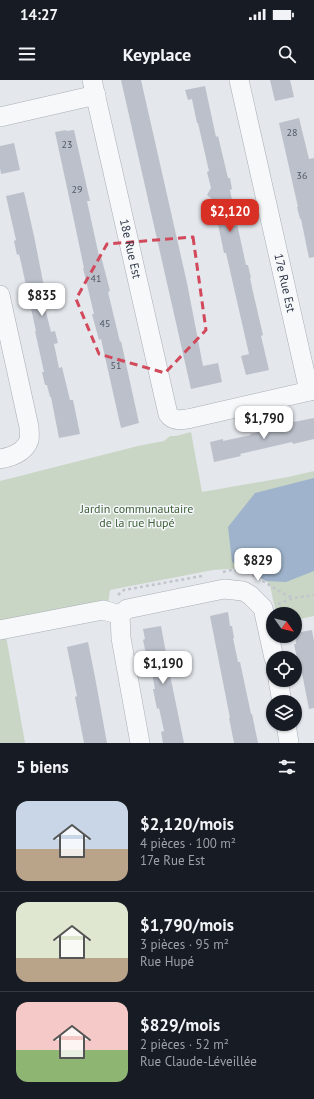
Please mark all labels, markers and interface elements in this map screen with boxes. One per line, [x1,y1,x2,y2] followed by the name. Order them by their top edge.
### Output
[20,5,58,24] text: 14:27
[16,43,38,65] icon: menu
[123,43,191,66] text: Keyplace
[276,43,298,65] icon: search
[287,126,297,139] house number: 28
[62,138,72,151] house number: 23
[297,169,307,182] house number: 36
[72,183,82,196] house number: 29
[197,199,263,233] pin: $2,120
[210,203,250,220] text: $2,120
[117,217,145,280] street label: 18e Rue Est
[271,252,299,314] street label: 17e Rue Est
[91,272,101,285] house number: 41
[18,283,66,317] pin: $835
[27,287,57,304] text: $835
[100,317,110,330] house number: 45
[111,359,121,372] house number: 51
[231,406,297,440] pin: $1,790
[244,410,284,427] text: $1,790
[80,501,193,530] park label: Jardin communautaire de la rue Hupé
[234,548,282,582] pin: $829
[243,552,273,569] text: $829
[266,607,302,643] north arrow
[266,607,302,731] map controls
[130,651,196,685] pin: $1,190
[266,651,302,687] button: locate
[143,655,183,672] text: $1,190
[266,695,302,731] button: layers
[16,756,69,778] text: 5 biens
[276,756,298,778] icon: filters
[140,813,234,835] text: $2,120/mois
[48,817,96,865] icon: home
[140,835,236,852] text: 4 pièces · 100 m²
[140,852,205,869] text: 17e Rue Est
[140,914,234,936] text: $1,790/mois
[48,918,96,966] icon: home
[140,936,229,953] text: 3 pièces · 95 m²
[140,953,194,970] text: Rue Hupé
[140,1014,220,1036] text: $829/mois
[48,1018,96,1066] icon: home
[140,1036,229,1053] text: 2 pièces · 52 m²
[140,1053,257,1070] text: Rue Claude-Léveillée

